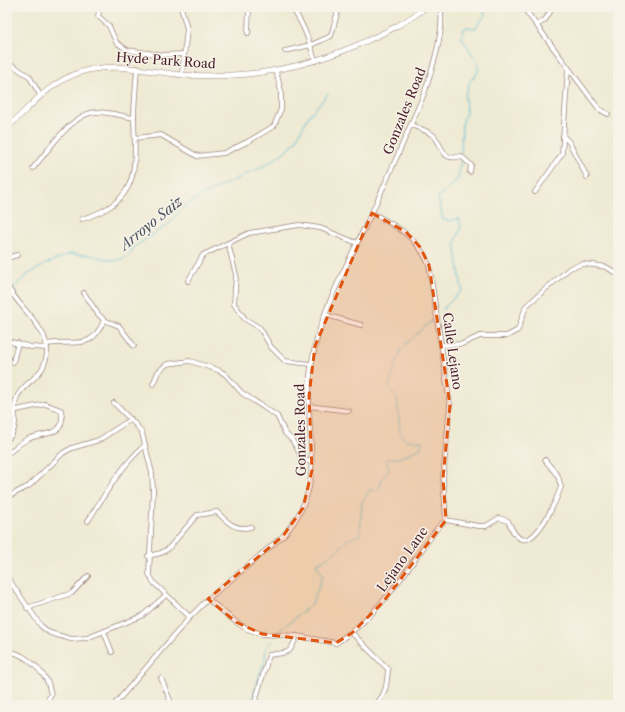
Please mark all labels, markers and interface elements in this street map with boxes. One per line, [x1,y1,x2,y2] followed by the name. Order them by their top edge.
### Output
[116,49,216,71] street label: Hyde Park Road
[379,65,429,157] street label: Gonzales Road
[114,191,187,255] water label: Arroyo Saiz
[440,311,466,391] street label: Calle Lejano
[291,384,309,476] street label: Gonzales Road
[373,523,431,595] street label: Lejano Lane

